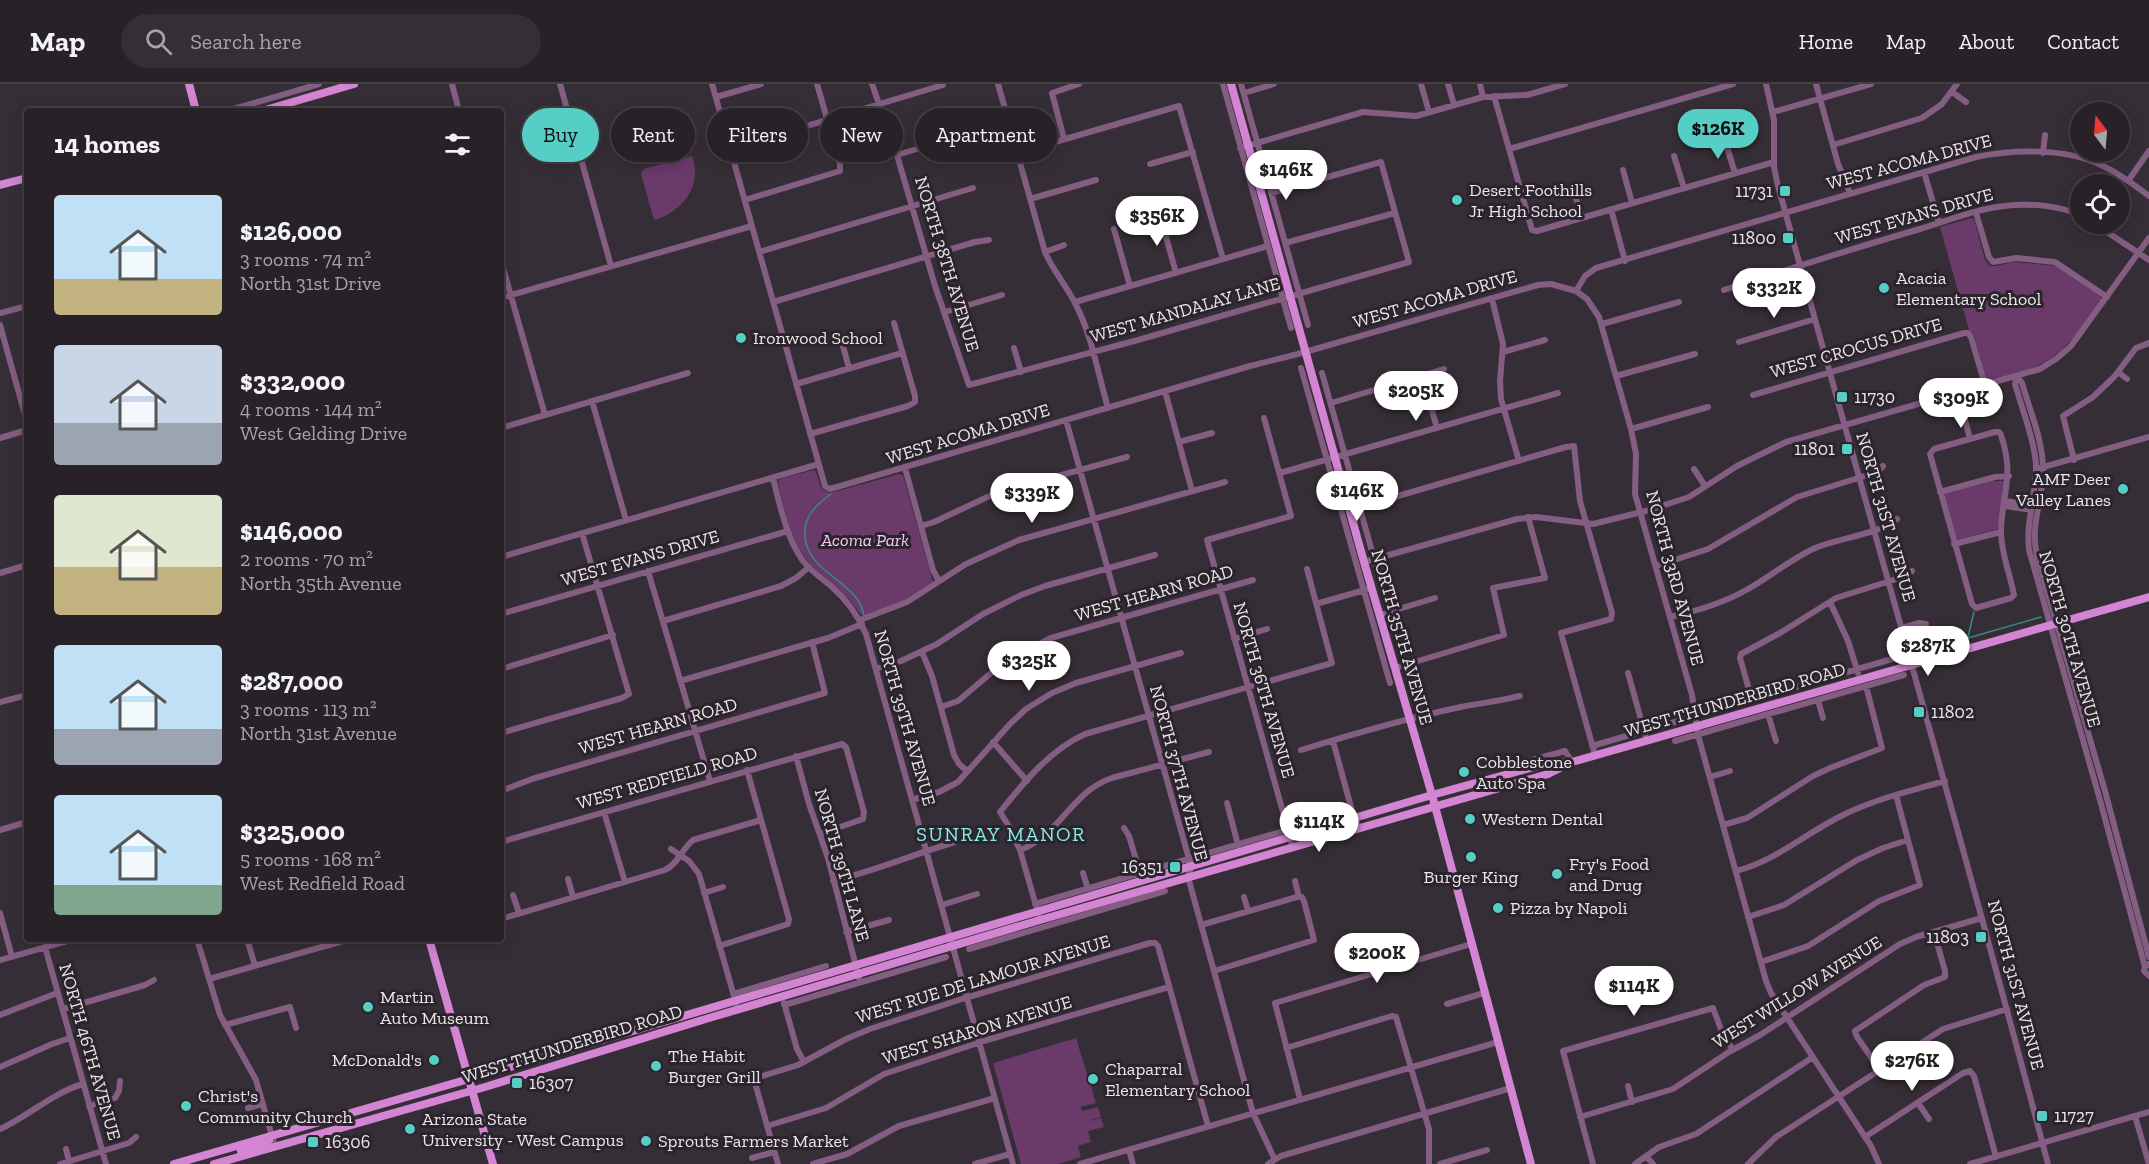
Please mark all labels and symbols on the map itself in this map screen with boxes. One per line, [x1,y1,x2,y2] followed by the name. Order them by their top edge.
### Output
[2070,102,2130,162] north arrow
[1676,109,1760,160] pin: $126K
[1824,129,1994,195] street label: WEST ACOMA DRIVE
[1244,150,1328,201] pin: $146K
[910,174,984,354] street label: NORTH 38TH AVENUE
[1469,179,1592,222] place label: Desert Foothills Jr High School
[1735,180,1773,202] place label: 11731
[1833,183,1995,249] street label: WEST EVANS DRIVE
[1778,184,1792,198] marker: 11731
[1450,193,1464,207] marker: Desert Foothills Jr High School
[1115,196,1199,247] pin: $356K
[1732,227,1776,249] place label: 11800
[1781,231,1795,245] marker: 11800
[1350,265,1520,333] street label: WEST ACOMA DRIVE
[1896,267,2041,310] place label: Acacia Elementary School
[1732,268,1816,319] pin: $332K
[1087,272,1283,348] street label: WEST MANDALAY LANE
[1877,281,1891,295] marker: Acacia Elementary School
[1768,313,1944,383] street label: WEST CROCUS DRIVE
[753,327,883,349] place label: Ironwood School
[734,331,748,345] marker: Ironwood School
[1374,371,1458,422] pin: $205K
[1919,378,2003,429] pin: $309K
[1854,386,1895,408] place label: 11730
[1835,390,1849,404] marker: 11730
[884,399,1052,469] street label: WEST ACOMA DRIVE
[1851,430,1921,604] street label: NORTH 31ST AVENUE
[1794,438,1835,460] place label: 11801
[1840,442,1854,456] marker: 11801
[2015,468,2111,511] place label: AMF Deer Valley Lanes
[1315,471,1399,522] pin: $146K
[990,473,1074,524] pin: $339K
[2116,482,2130,496] marker: AMF Deer Valley Lanes
[1641,488,1709,668] street label: NORTH 33RD AVENUE
[559,525,721,591] street label: WEST EVANS DRIVE
[820,529,909,551] park label: Acoma Park
[1366,547,1438,727] street label: NORTH 35TH AVENUE
[2034,548,2106,730] street label: NORTH 30TH AVENUE
[1072,560,1236,626] street label: WEST HEARN ROAD
[1228,600,1300,780] street label: NORTH 36TH AVENUE
[1886,626,1970,677] pin: $287K
[869,628,941,808] street label: NORTH 39TH AVENUE
[987,641,1071,692] pin: $325K
[1622,658,1848,742] street label: WEST THUNDERBIRD ROAD
[1145,683,1213,863] street label: NORTH 37TH AVENUE
[576,693,740,759] street label: WEST HEARN ROAD
[1931,701,1974,723] place label: 11802
[1912,705,1926,719] marker: 11802
[574,742,760,814] street label: WEST REDFIELD ROAD
[1476,751,1572,794] place label: Cobblestone Auto Spa
[1457,765,1471,779] marker: Cobblestone Auto Spa
[810,786,874,944] street label: NORTH 39TH LANE
[1277,802,1361,853] pin: $114K
[1482,808,1603,830] place label: Western Dental
[1463,812,1477,826] marker: Western Dental
[916,822,1086,846] district label: SUNRAY MANOR
[1464,850,1478,864] marker: Burger King
[1569,853,1649,896] place label: Fry's Food and Drug
[1122,856,1163,878] place label: 16351
[1168,860,1182,874] marker: 16351
[1424,866,1519,888] place label: Burger King
[1550,867,1564,881] marker: Fry's Food and Drug
[1510,897,1628,919] place label: Pizza by Napoli
[1983,898,2049,1072] street label: NORTH 31ST AVENUE
[1491,901,1505,915] marker: Pizza by Napoli
[1926,926,1969,948] place label: 11803
[853,930,1113,1028] street label: WEST RUE DE LAMOUR AVENUE
[1974,930,1988,944] marker: 11803
[1708,931,1886,1053] street label: WEST WILLOW AVENUE
[1335,933,1419,984] pin: $200K
[54,961,126,1143] street label: NORTH 46TH AVENUE
[1592,966,1676,1017] pin: $114K
[380,986,490,1029] place label: Martin Auto Museum
[880,991,1074,1069] street label: WEST SHARON AVENUE
[361,1000,375,1014] marker: Martin Auto Museum
[459,1000,685,1088] street label: WEST THUNDERBIRD ROAD
[1870,1041,1954,1092] pin: $276K
[668,1045,761,1088] place label: The Habit Burger Grill
[332,1049,422,1071] place label: McDonald's
[427,1053,441,1067] marker: McDonald's
[1105,1058,1250,1101] place label: Chaparral Elementary School
[649,1059,663,1073] marker: The Habit Burger Grill
[529,1072,574,1094] place label: 16307
[1086,1072,1100,1086] marker: Chaparral Elementary School
[510,1076,524,1090] marker: 16307
[198,1085,353,1128] place label: Christ's Community Church
[179,1099,193,1113] marker: Christ's Community Church
[2054,1105,2094,1127] place label: 11727
[422,1108,624,1151] place label: Arizona State University - West Campus
[2035,1109,2049,1123] marker: 11727
[403,1122,417,1136] marker: Arizona State University - West Campus
[658,1130,849,1152] place label: Sprouts Farmers Market
[325,1131,370,1153] place label: 16306
[639,1134,653,1148] marker: Sprouts Farmers Market
[306,1135,320,1149] marker: 16306

